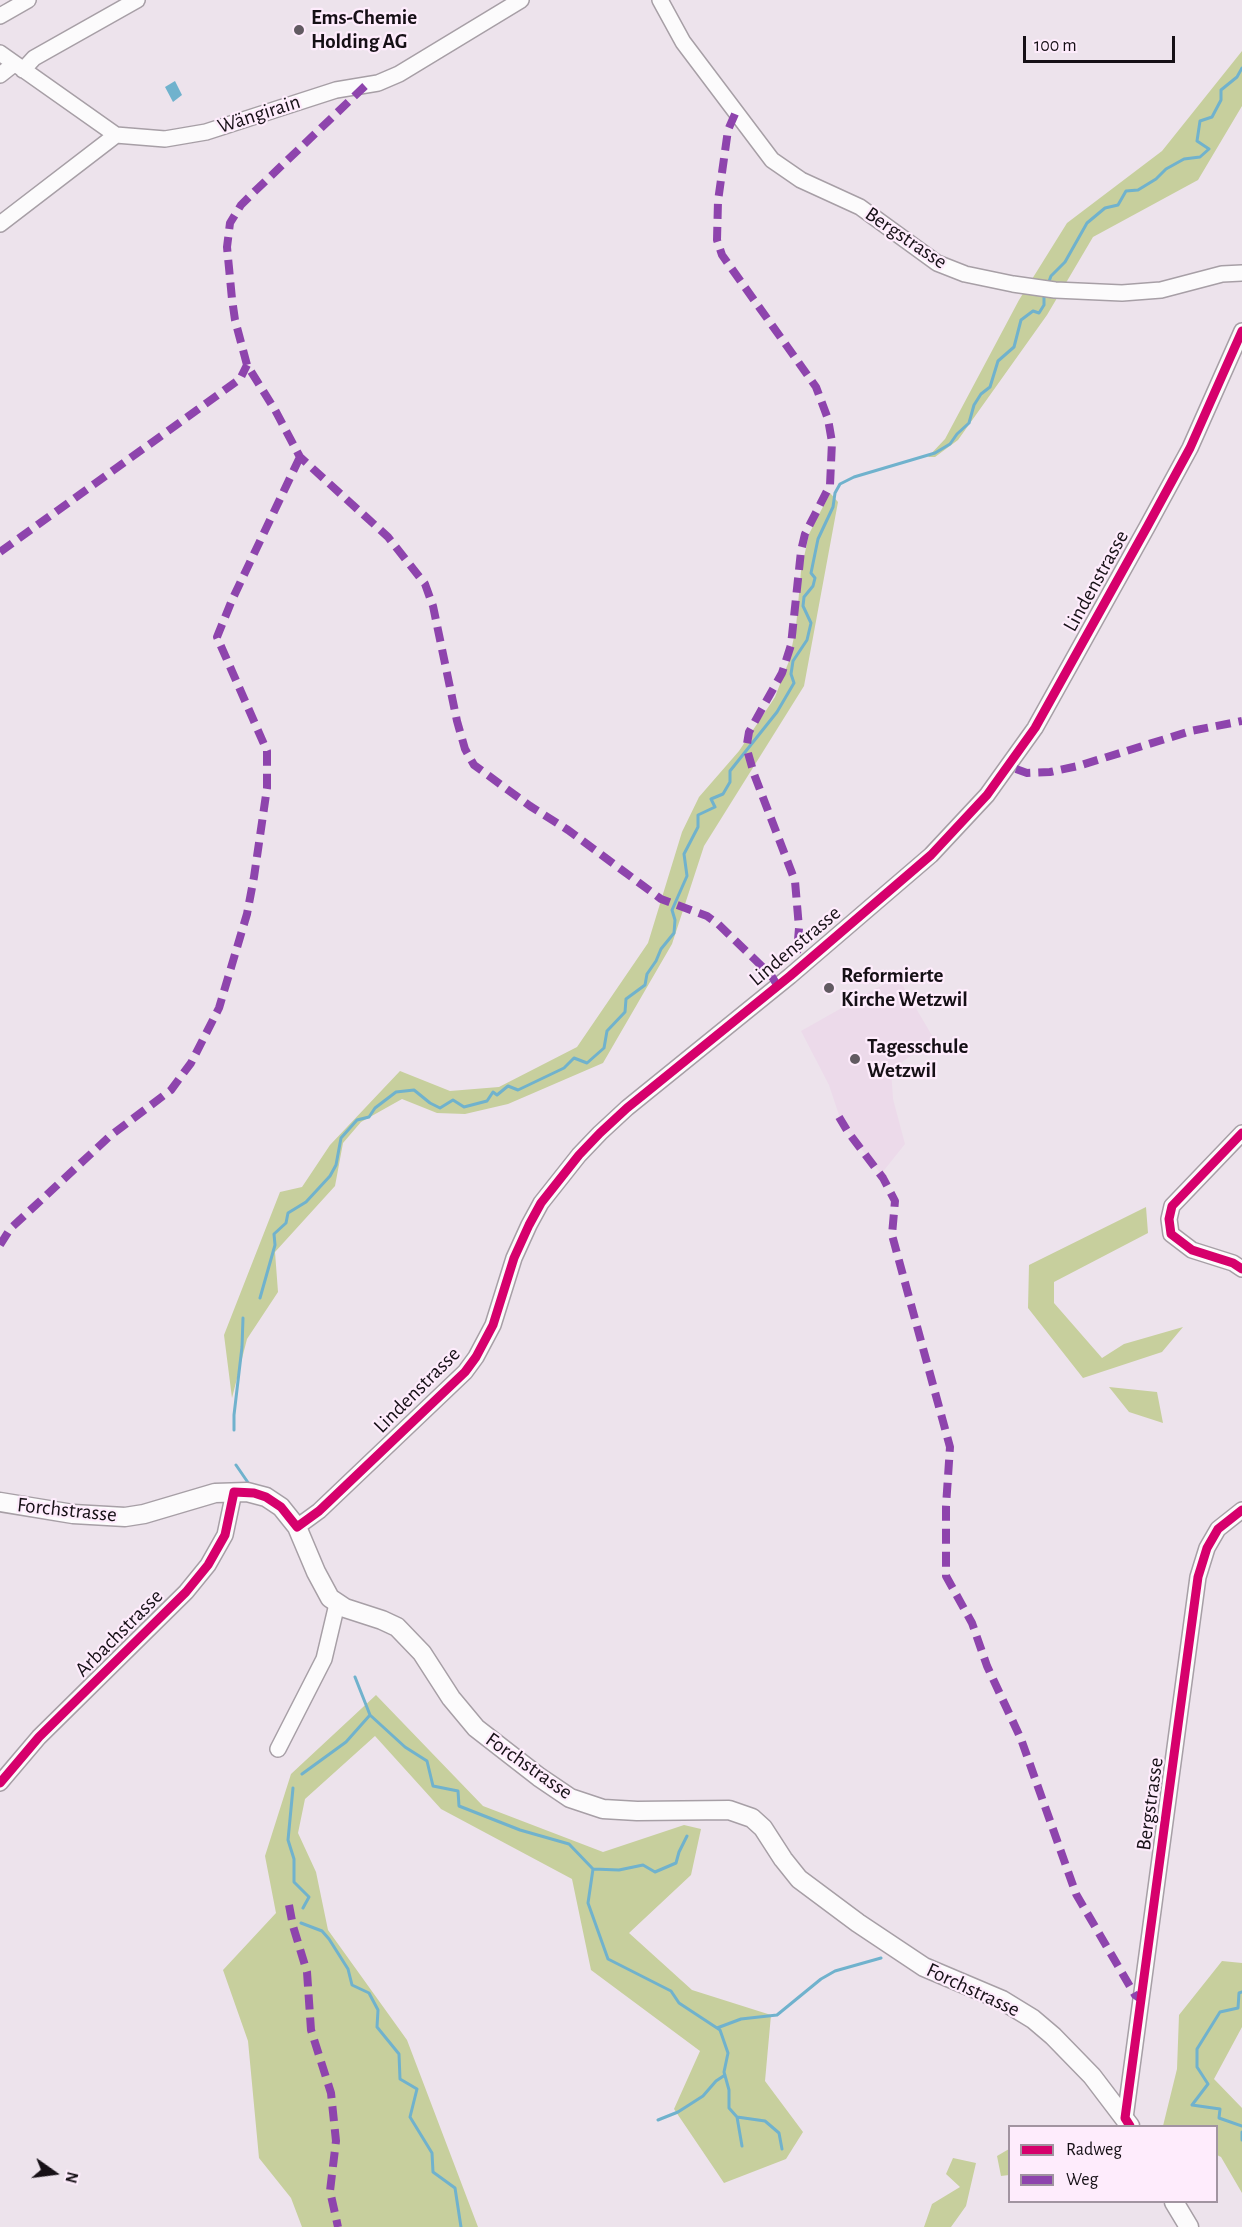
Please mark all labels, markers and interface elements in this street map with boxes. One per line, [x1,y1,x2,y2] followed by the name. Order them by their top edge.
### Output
[311,5,417,55] place label: Ems-Chemie Holding AG
[292,23,306,37] marker: Ems-Chemie Holding AG
[1026,24,1178,62] scale bar
[1034,37,1077,55] text: 100 m
[214,89,304,139] street label: Wängirain
[860,201,952,275] street label: Bergstrasse
[1058,526,1134,636] street label: Lindenstrasse
[744,900,846,992] street label: Lindenstrasse
[841,963,968,1013] place label: Reformierte Kirche Wetzwil
[822,981,836,995] marker: Reformierte Kirche Wetzwil
[867,1034,968,1084] place label: Tagesschule Wetzwil
[848,1052,862,1066] marker: Tagesschule Wetzwil
[368,1341,466,1439] street label: Lindenstrasse
[16,1492,118,1528] street label: Forchstrasse
[70,1584,168,1682] street label: Arbachstrasse
[481,1727,577,1805] street label: Forchstrasse
[1131,1756,1169,1852] street label: Bergstrasse
[922,1957,1024,2023] street label: Forchstrasse
[1008,2125,1218,2203] legend
[1066,2141,1122,2159] text: Radweg
[24,2143,84,2203] north arrow
[62,2170,81,2185] text: N
[1066,2171,1098,2189] text: Weg

